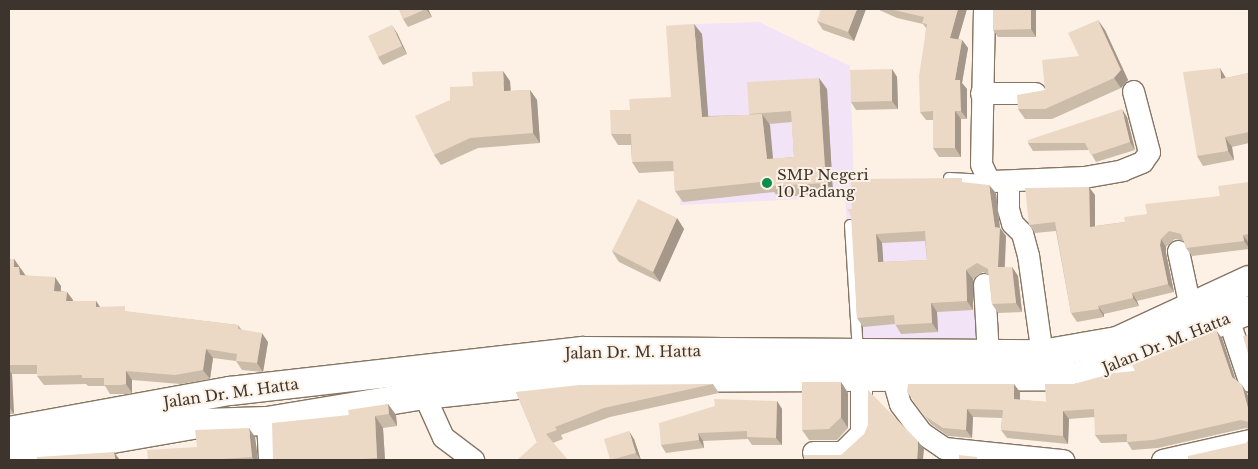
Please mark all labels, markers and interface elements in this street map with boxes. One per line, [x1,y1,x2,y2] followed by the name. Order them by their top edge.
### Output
[777,165,869,200] place label: SMP Negeri 10 Padang
[761,177,773,189] marker: SMP Negeri 10 Padang
[1100,309,1232,377] street label: Jalan Dr. M. Hatta
[565,342,701,362] street label: Jalan Dr. M. Hatta
[162,375,300,411] street label: Jalan Dr. M. Hatta

